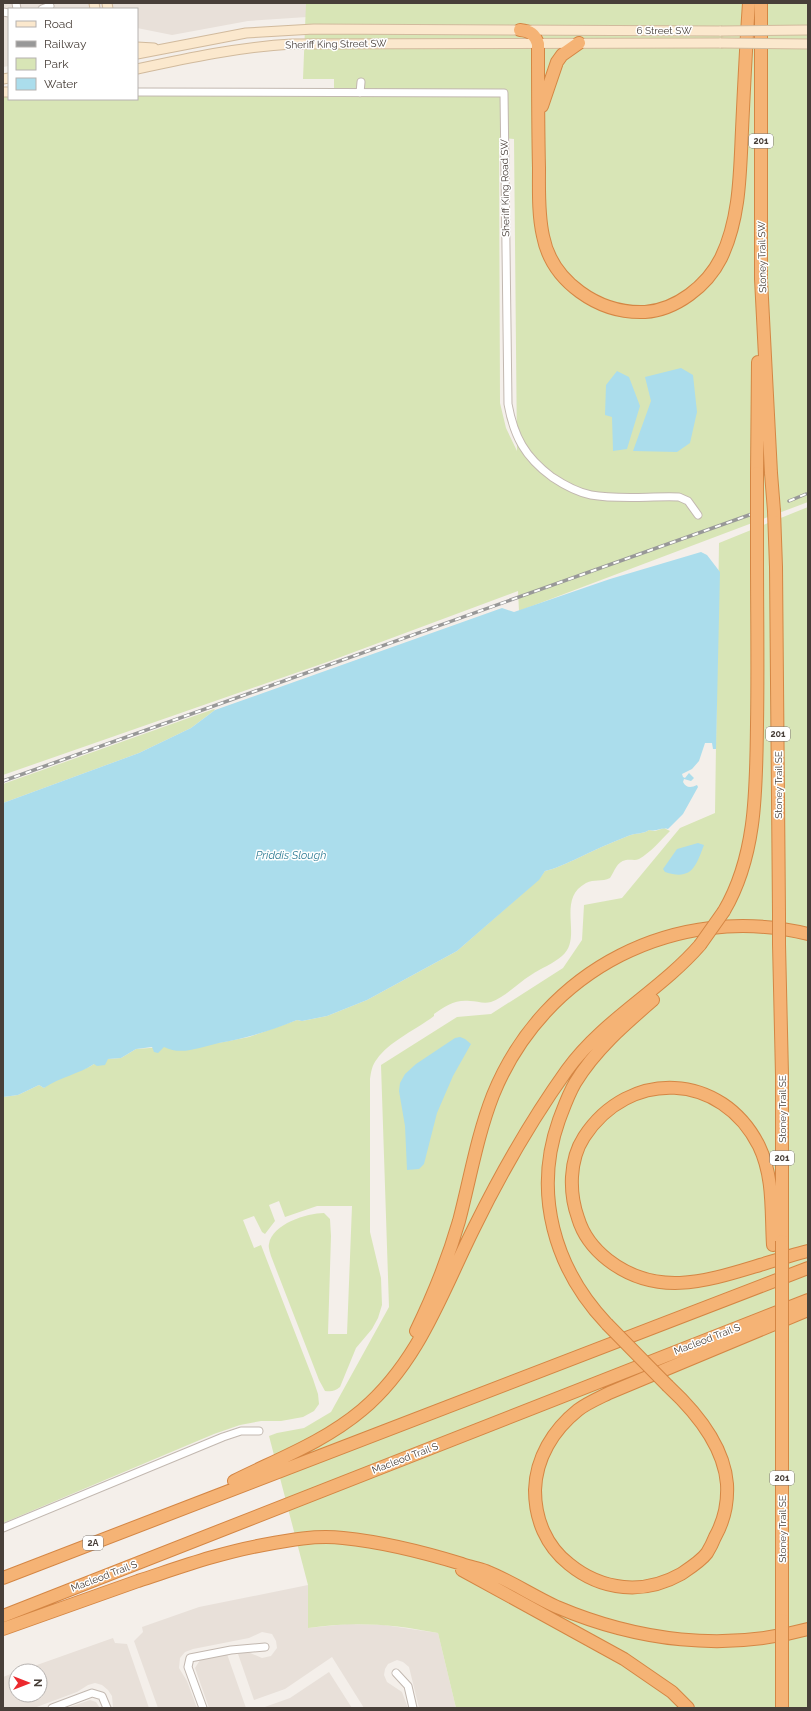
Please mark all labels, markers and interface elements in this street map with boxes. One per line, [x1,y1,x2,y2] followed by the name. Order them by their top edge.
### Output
[8,8,138,100] legend
[44,17,73,31] text: Road
[636,25,692,36] street label: 6 Street SW
[44,37,87,51] text: Railway
[285,38,387,50] street label: Sheriff King Street SW
[44,57,69,71] text: Park
[44,77,78,91] text: Water
[749,134,773,148] road number: 201
[499,139,511,237] street label: Sheriff King Road SW
[756,220,768,293] street label: Stoney Trail SW
[766,727,790,741] road number: 201
[773,751,784,819] street label: Stoney Trail SE
[256,849,326,862] water label: Priddis Slough
[777,1075,788,1143] street label: Stoney Trail SE
[770,1151,794,1165] road number: 201
[672,1321,742,1357] street label: Macleod Trail S
[370,1440,440,1476] street label: Macleod Trail S
[770,1471,794,1485] road number: 201
[777,1495,788,1563] street label: Stoney Trail SE
[83,1536,103,1550] road number: 2A
[69,1558,139,1594] street label: Macleod Trail S
[8,1663,48,1703] north arrow
[31,1679,44,1687] text: N

